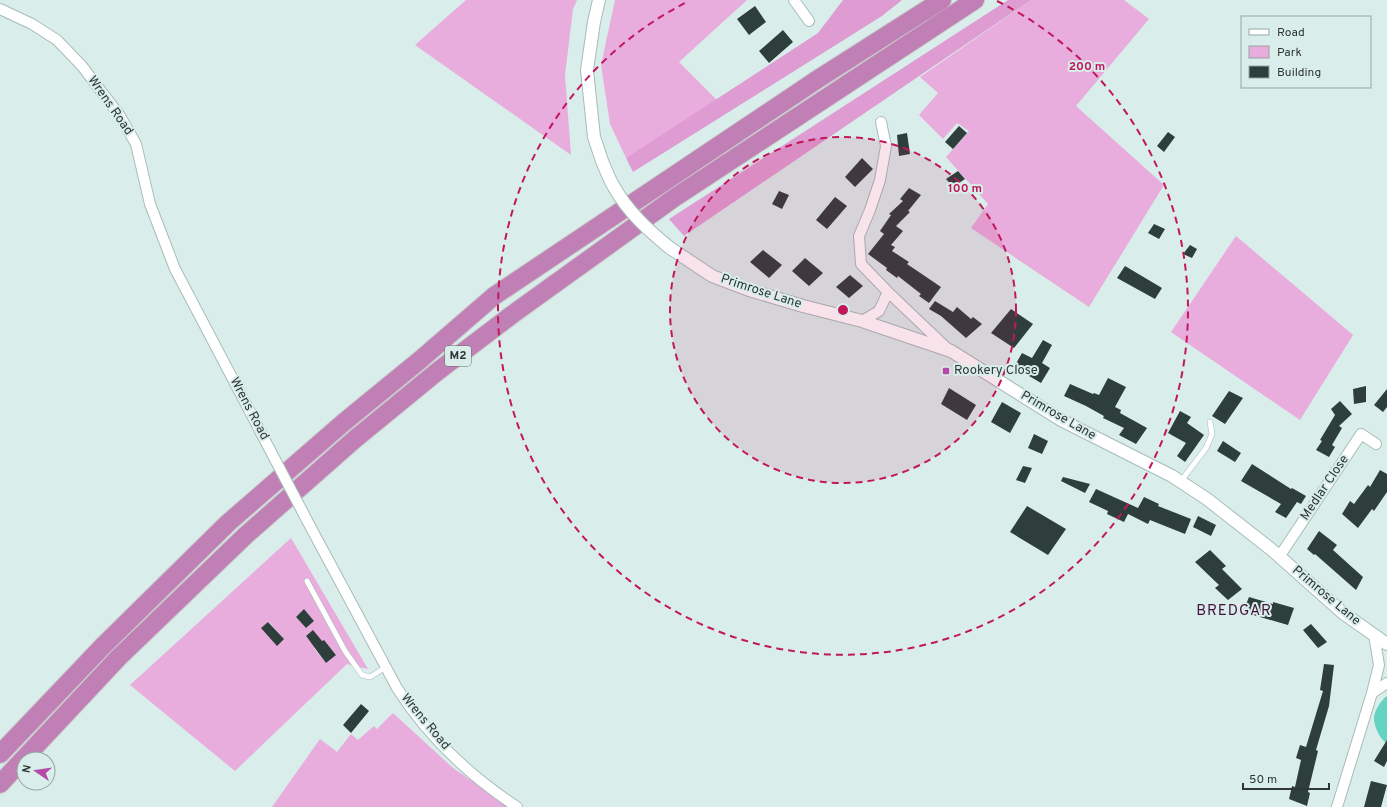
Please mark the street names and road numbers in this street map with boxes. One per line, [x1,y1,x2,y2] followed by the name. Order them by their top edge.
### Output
[84,73,136,139] street label: Wrens Road
[718,271,804,313] street label: Primrose Lane
[445,346,471,366] road number: M2
[226,375,272,443] street label: Wrens Road
[1017,388,1099,444] street label: Primrose Lane
[1297,452,1353,524] street label: Medlar Close
[1289,563,1363,629] street label: Primrose Lane
[397,691,453,753] street label: Wrens Road

